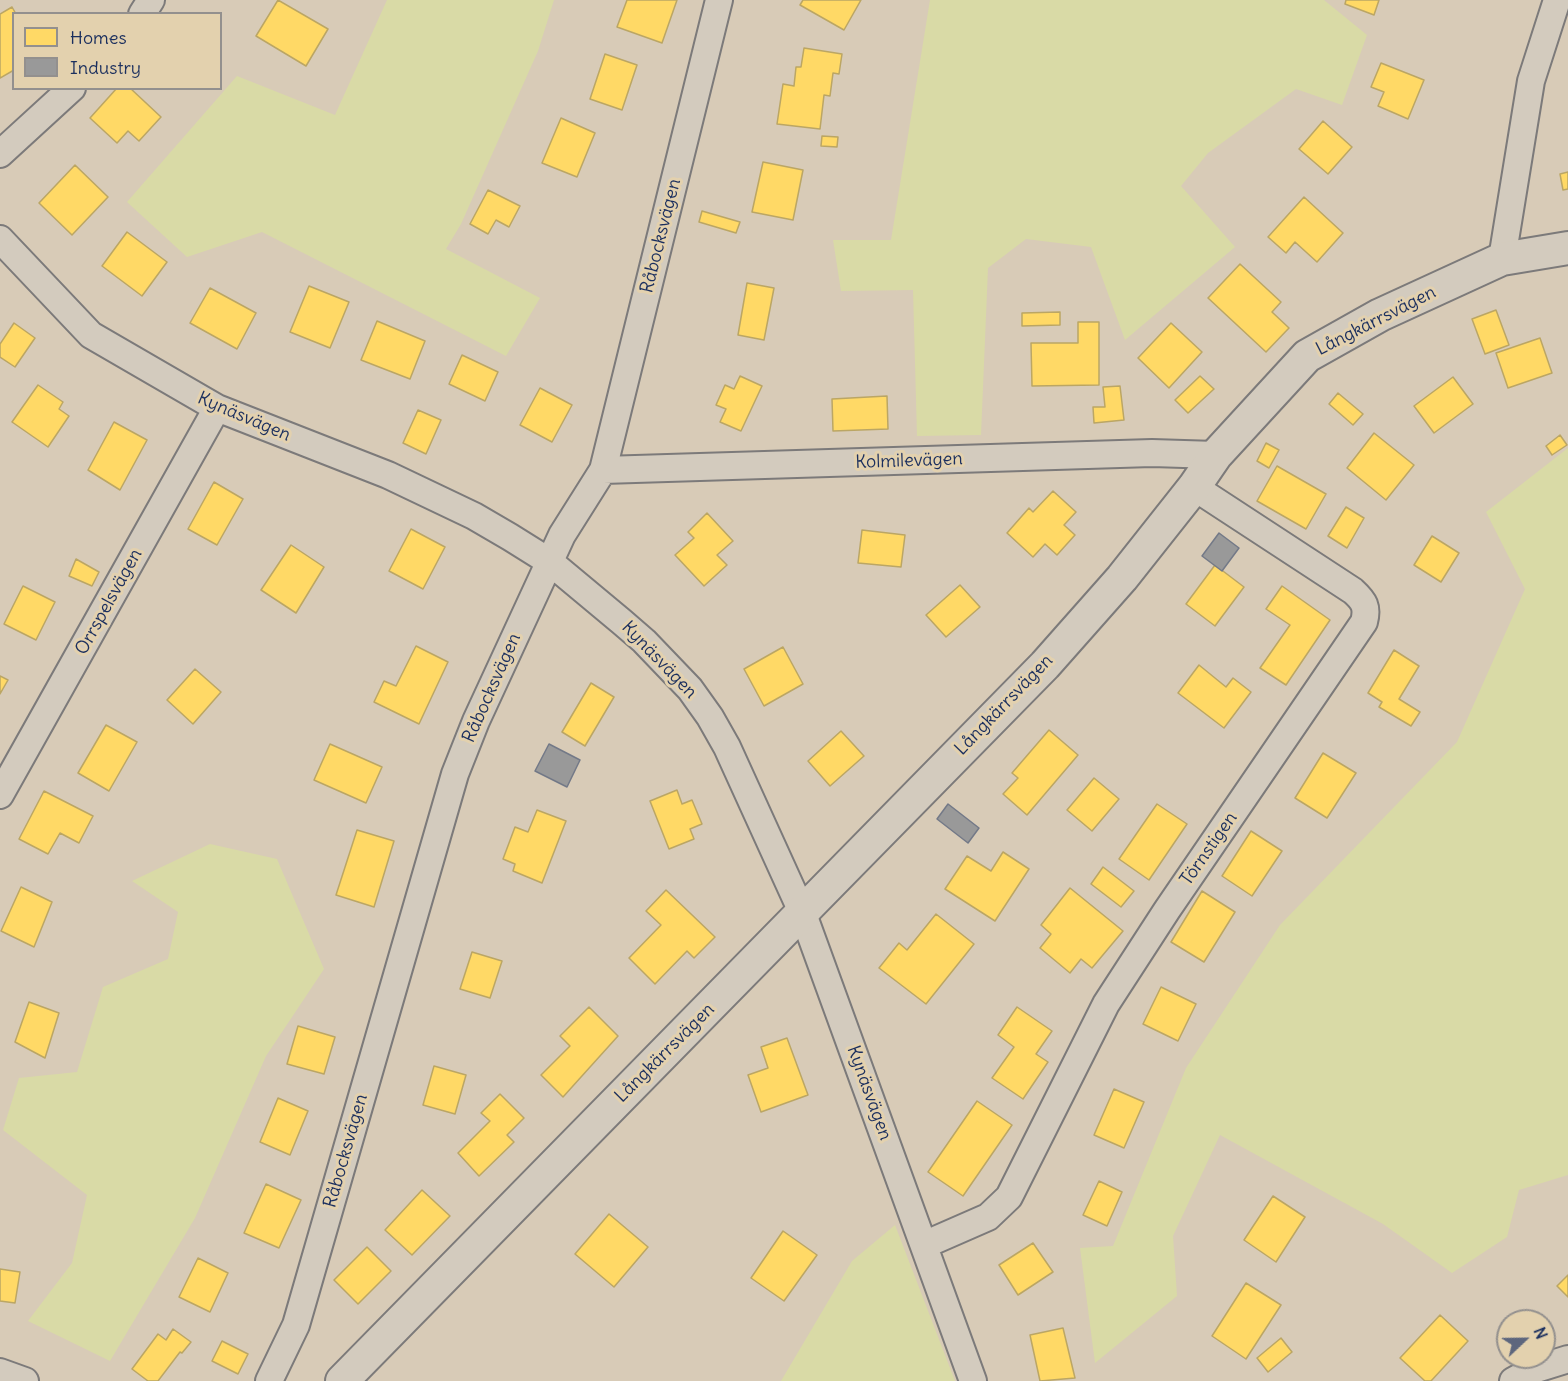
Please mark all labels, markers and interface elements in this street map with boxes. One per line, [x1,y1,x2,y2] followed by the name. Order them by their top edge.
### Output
[12,12,222,90] legend
[70,26,127,49] text: Homes
[70,56,141,79] text: Industry
[636,177,686,295] street label: Råbocksvägen
[1312,281,1440,361] street label: Långkärrsvägen
[194,388,294,446] street label: Kynäsvägen
[855,448,963,474] street label: Kolmilevägen
[71,545,147,659] street label: Orrspelsvägen
[617,617,701,703] street label: Kynäsvägen
[458,630,526,746] street label: Råbocksvägen
[951,650,1057,760] street label: Långkärrsvägen
[1176,808,1242,890] street label: Törnstigen
[611,999,719,1107] street label: Långkärrsvägen
[842,1043,896,1143] street label: Kynäsvägen
[319,1092,373,1210] street label: Råbocksvägen
[1496,1309,1556,1369] north arrow
[1529,1324,1552,1342] text: N

